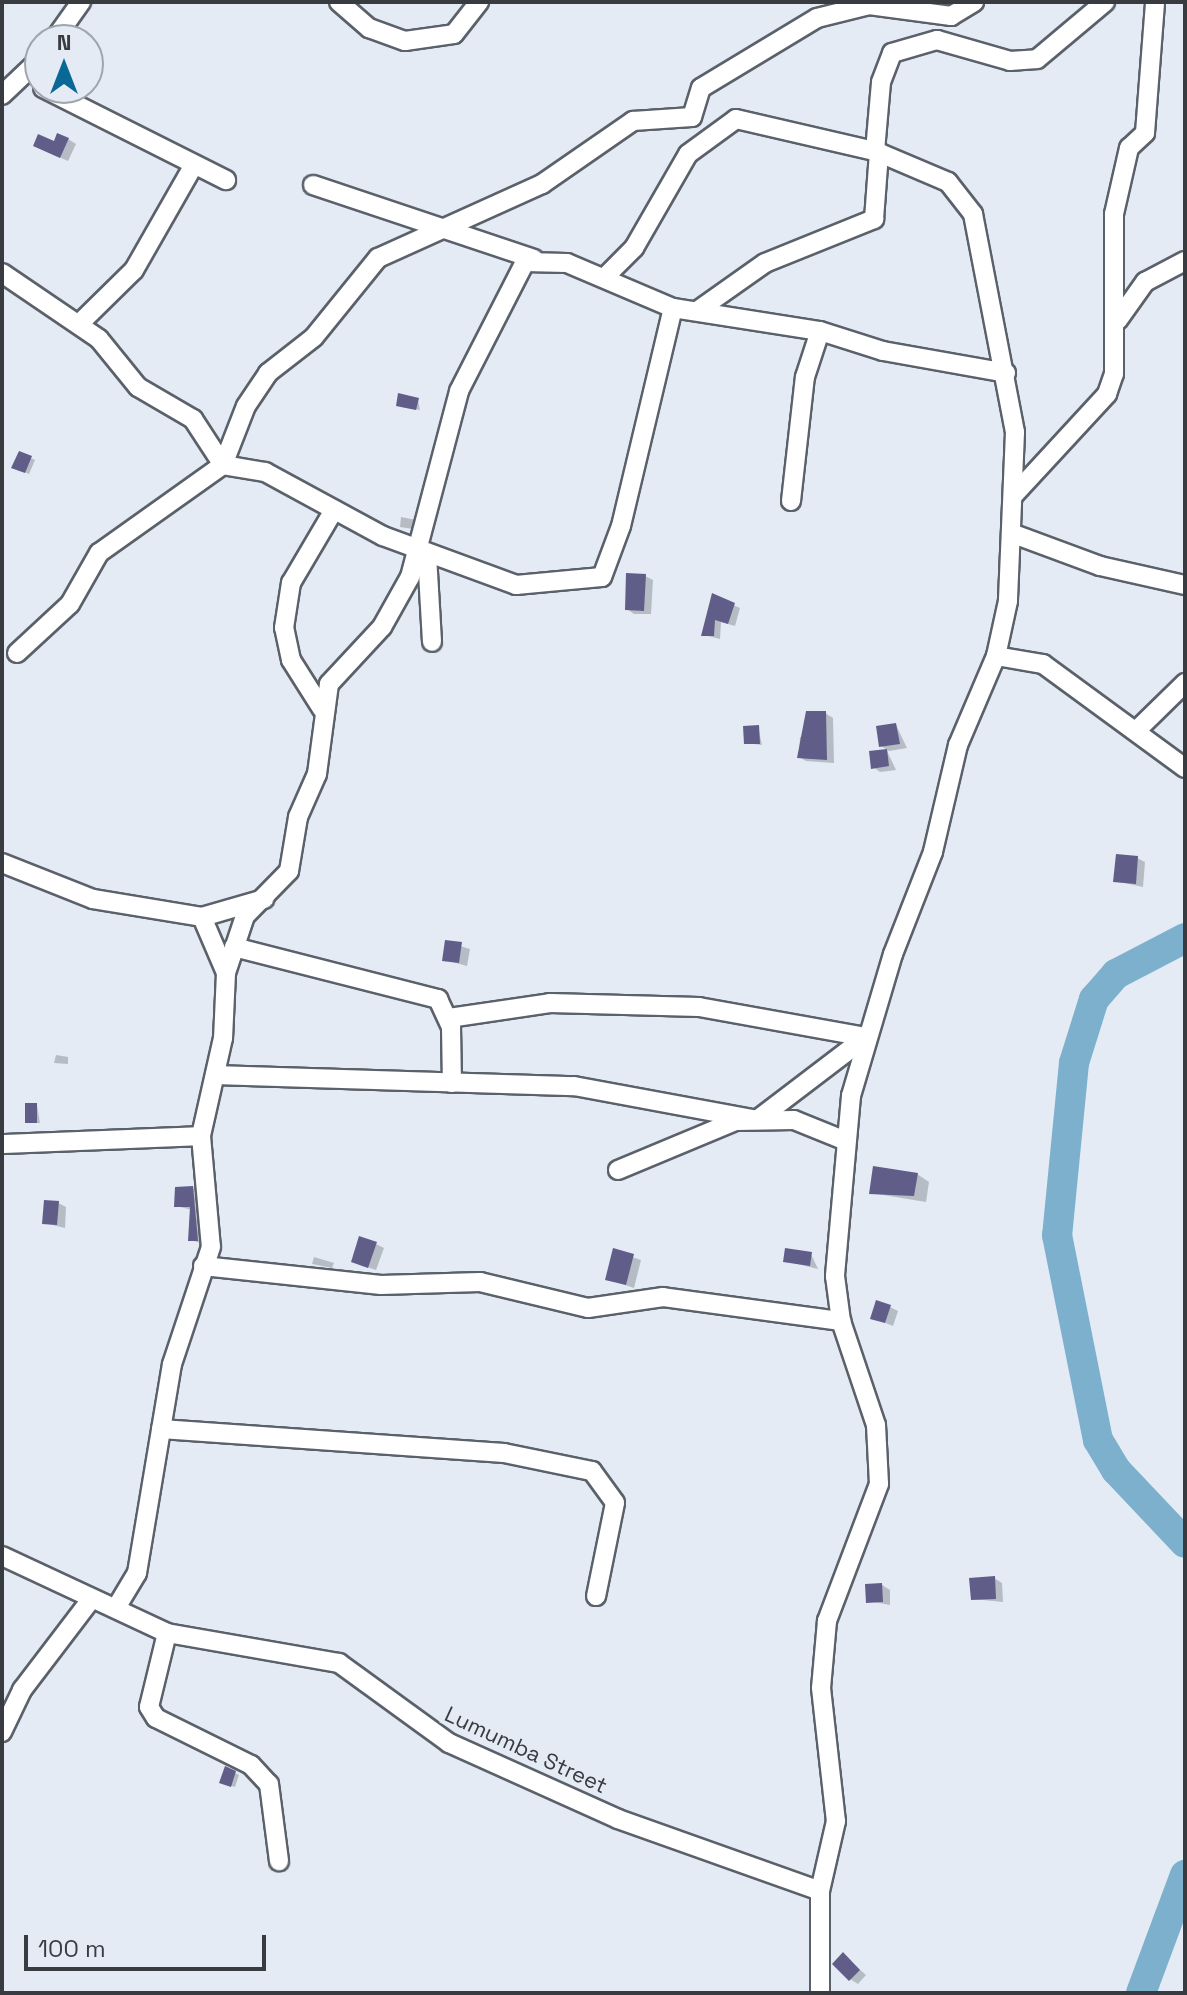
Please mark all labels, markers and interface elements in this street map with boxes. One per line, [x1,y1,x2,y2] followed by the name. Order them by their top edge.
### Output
[24,24,104,104] north arrow
[57,28,71,56] text: N
[441,1701,611,1799] street label: Lumumba Street
[28,1919,270,1969] scale bar
[38,1933,106,1964] text: 100 m

